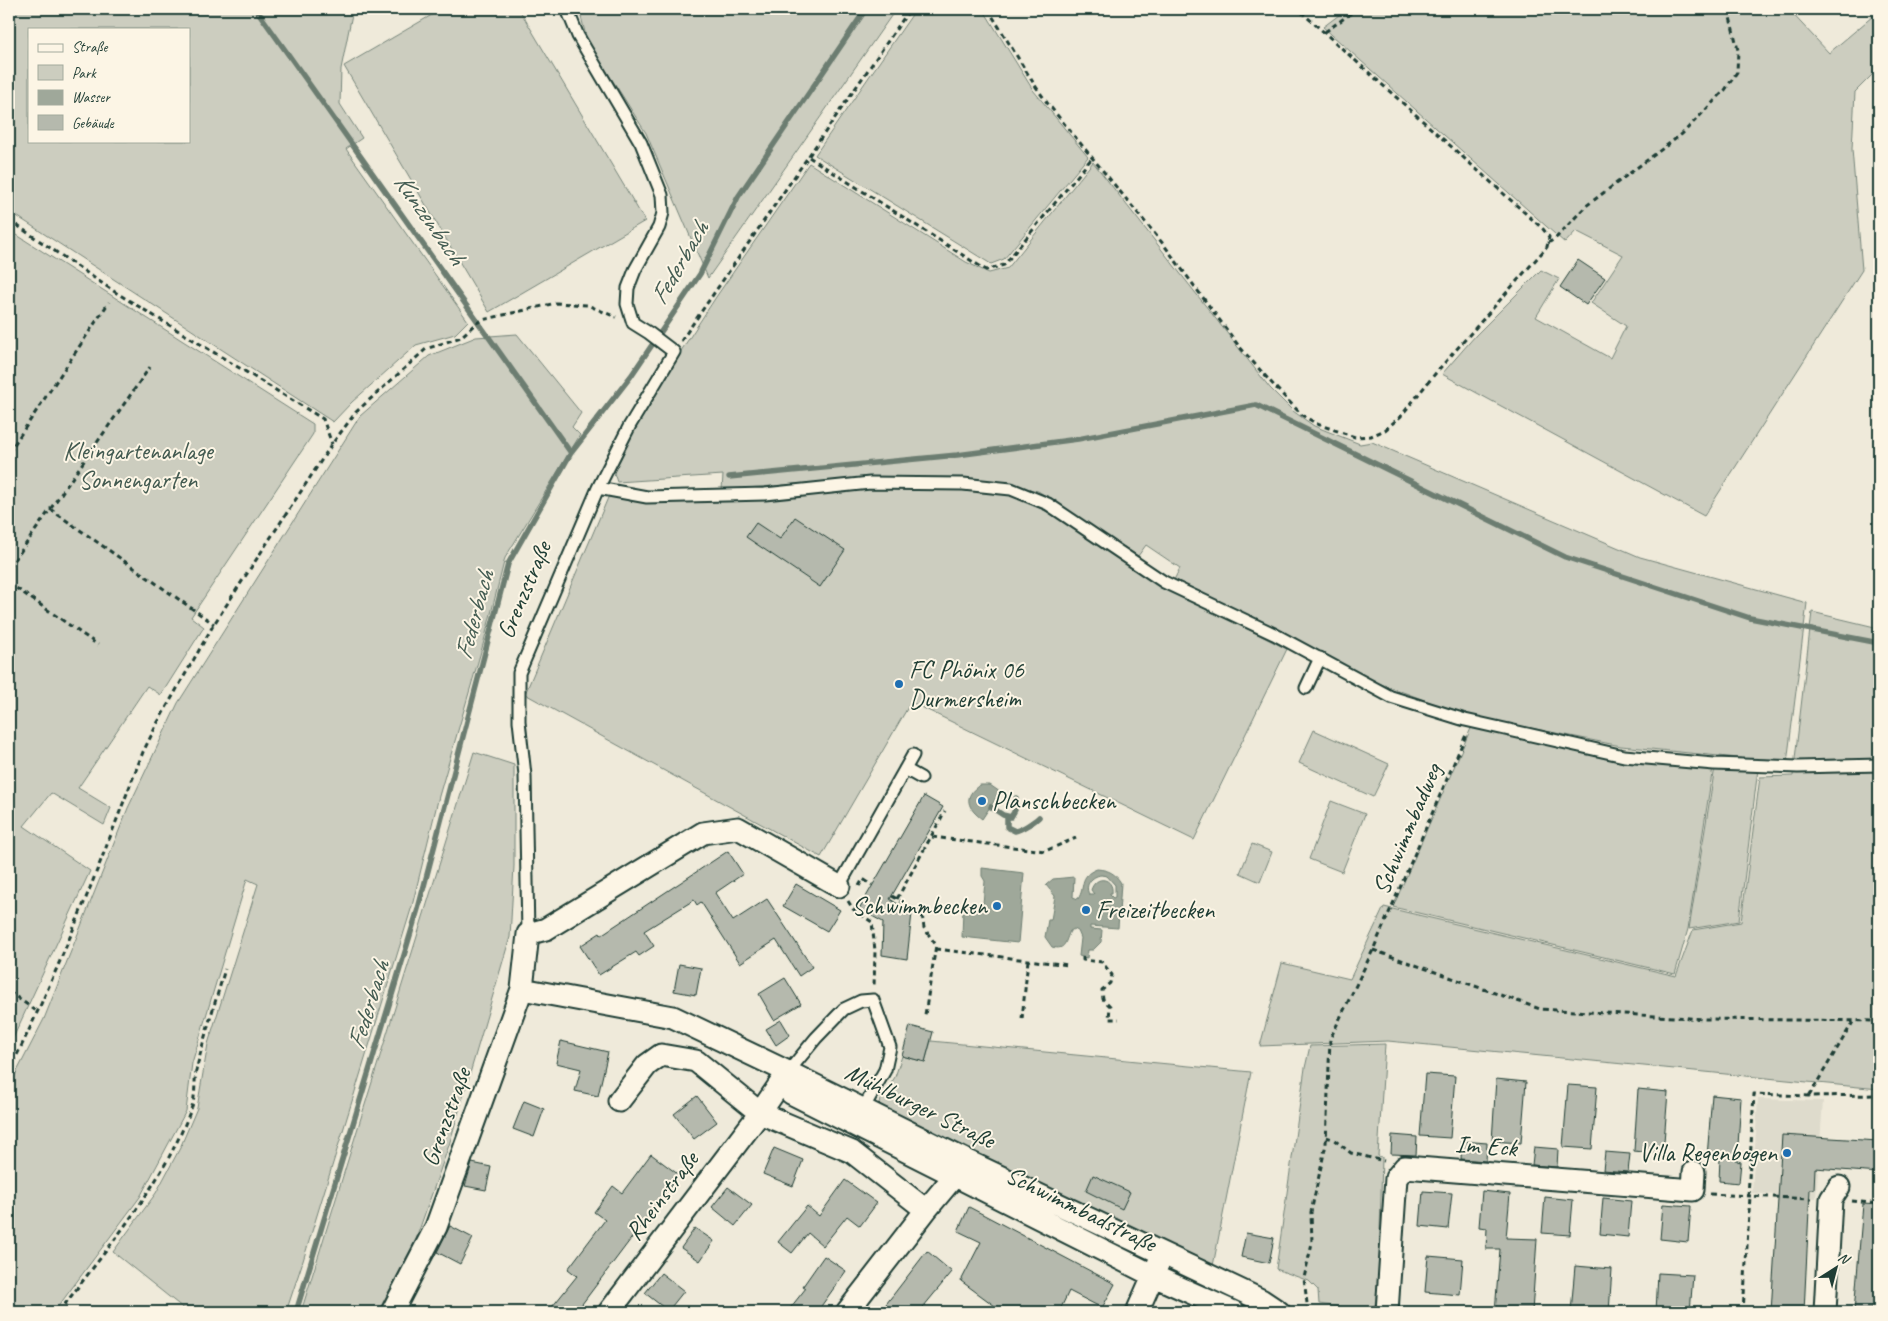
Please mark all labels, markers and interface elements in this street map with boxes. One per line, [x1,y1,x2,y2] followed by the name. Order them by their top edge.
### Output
[28,28,190,142] legend
[72,38,108,57] text: Straße
[72,64,97,83] text: Park
[72,88,111,107] text: Wasser
[72,114,115,133] text: Gebäude
[387,167,475,273] water label: Kunzenbach
[642,213,717,311] water label: Federbach
[63,435,215,496] park label: Kleingartenanlage Sonnengarten
[489,535,559,643] street label: Grenzstraße
[446,565,502,663] water label: Federbach
[909,654,1024,715] place label: FC Phönix 06 Durmersheim
[893,678,905,690] marker: FC Phönix 06 Durmersheim
[1365,757,1450,899] street label: Schwimmbadweg
[992,785,1117,817] place label: Planschbecken
[976,795,988,807] marker: Planschbecken
[852,890,989,922] place label: Schwimmbecken
[1096,894,1215,926] place label: Freizeitbecken
[991,900,1003,912] marker: Schwimmbecken
[1080,904,1092,916] marker: Freizeitbecken
[339,955,398,1053] water label: Federbach
[840,1056,1002,1157] street label: Mühlburger Straße
[413,1062,479,1171] street label: Grenzstraße
[1454,1128,1520,1164] street label: Im Eck
[1639,1137,1778,1169] place label: Villa Regenbogen
[618,1144,707,1247] street label: Rheinstraße
[1781,1147,1793,1159] marker: Villa Regenbogen
[1000,1159,1163,1260] street label: Schwimmbadstraße
[1810,1244,1860,1294] north arrow
[1835,1248,1854,1269] text: N

